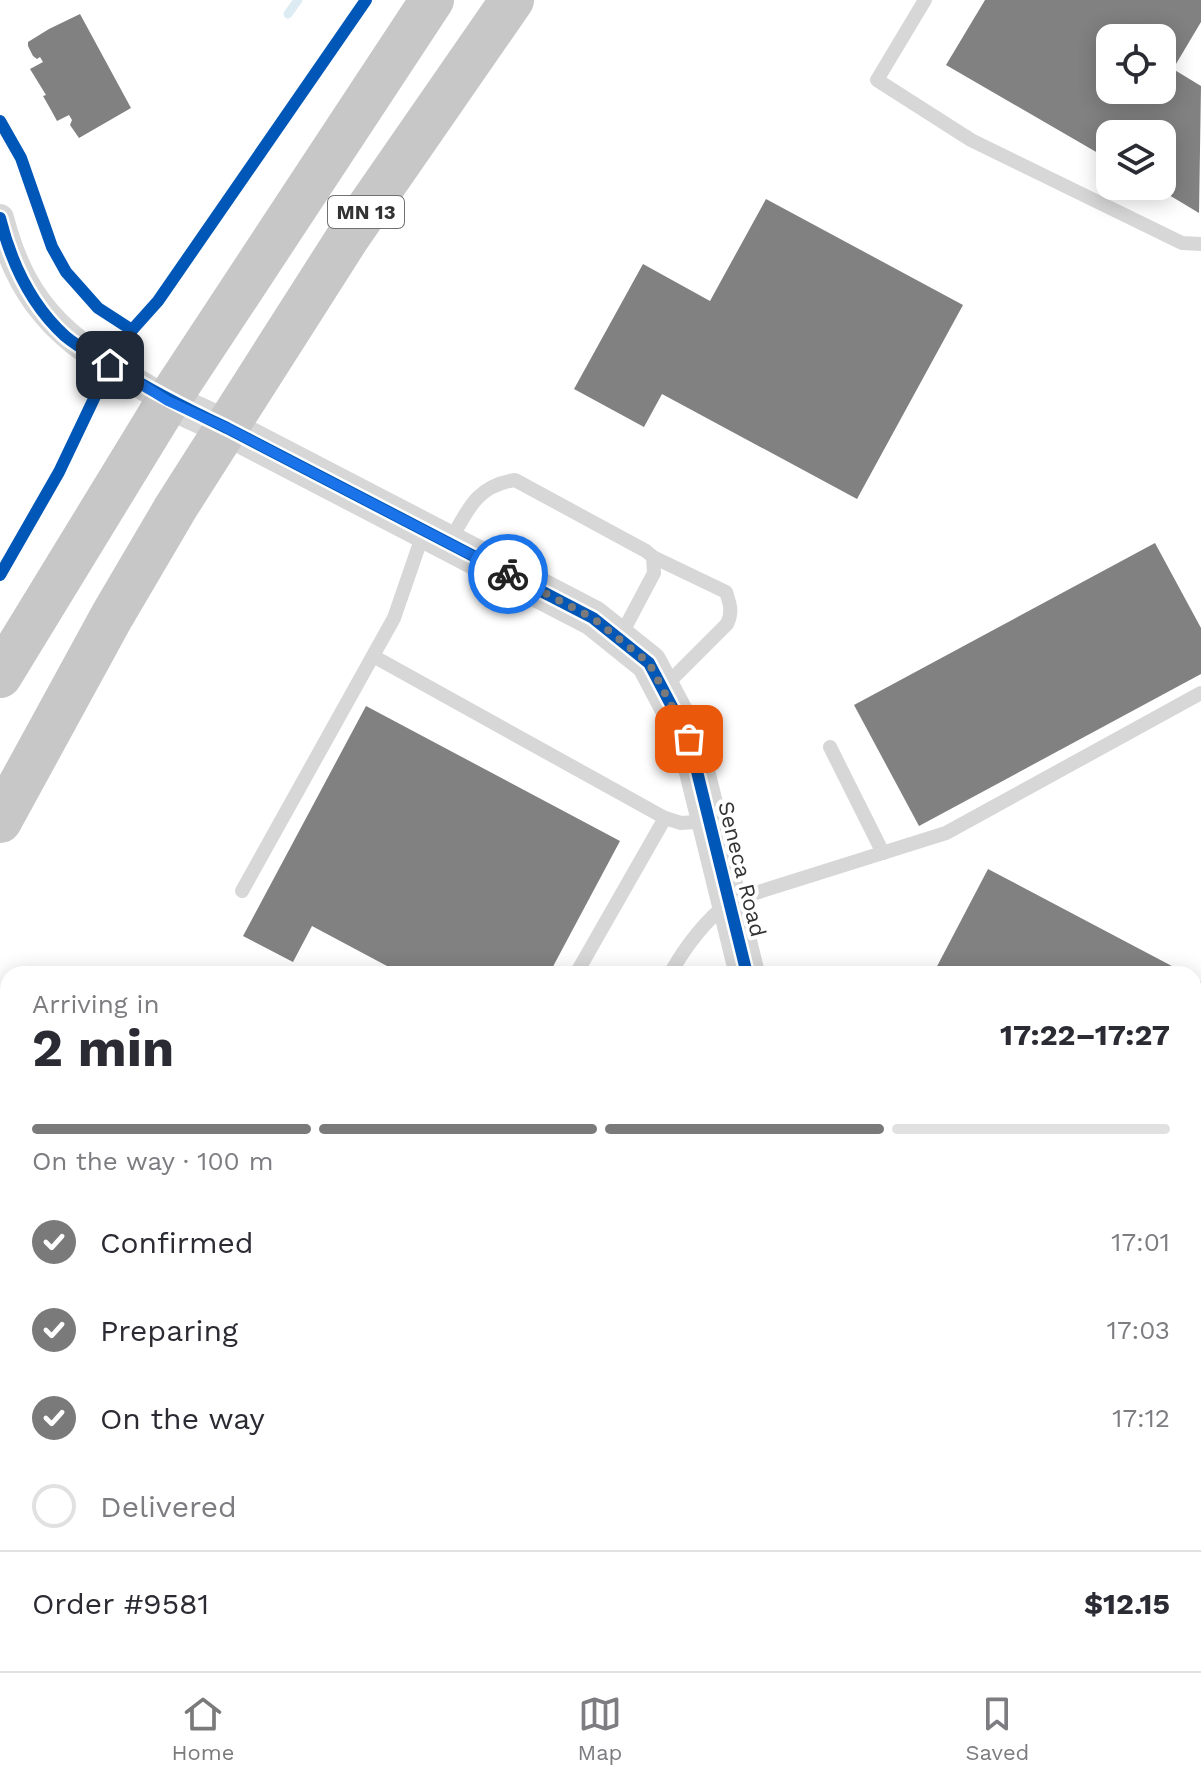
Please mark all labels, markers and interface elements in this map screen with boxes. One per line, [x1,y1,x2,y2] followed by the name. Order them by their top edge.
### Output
[1096,24,1176,200] map controls
[1096,24,1176,104] button: locate
[1096,120,1176,200] button: layers
[328,196,404,228] road number: MN 13
[76,331,144,399] pin
[88,343,132,387] icon: home
[468,534,548,614] courier
[486,552,530,596] icon: bike
[655,705,723,773] pin
[667,717,711,761] icon: bag
[713,799,771,939] street label: Seneca Road
[32,989,160,1019] text: Arriving in
[1000,1017,1170,1052] text: 17:22–17:27
[32,1018,174,1079] text: 2 min
[32,1146,273,1176] text: On the way · 100 m
[32,1220,76,1264] icon: check
[100,1225,254,1260] text: Confirmed
[1111,1227,1170,1257] text: 17:01
[32,1308,76,1352] icon: check
[100,1313,238,1348] text: Preparing
[1107,1315,1170,1345] text: 17:03
[32,1396,76,1440] icon: check
[100,1401,265,1436] text: On the way
[1112,1403,1170,1433] text: 17:12
[100,1489,237,1524] text: Delivered
[32,1586,209,1621] text: Order #9581
[1084,1586,1170,1621] text: $12.15
[172,1692,234,1765] tab: Home
[578,1692,622,1765] tab: Map
[966,1692,1029,1765] tab: Saved

